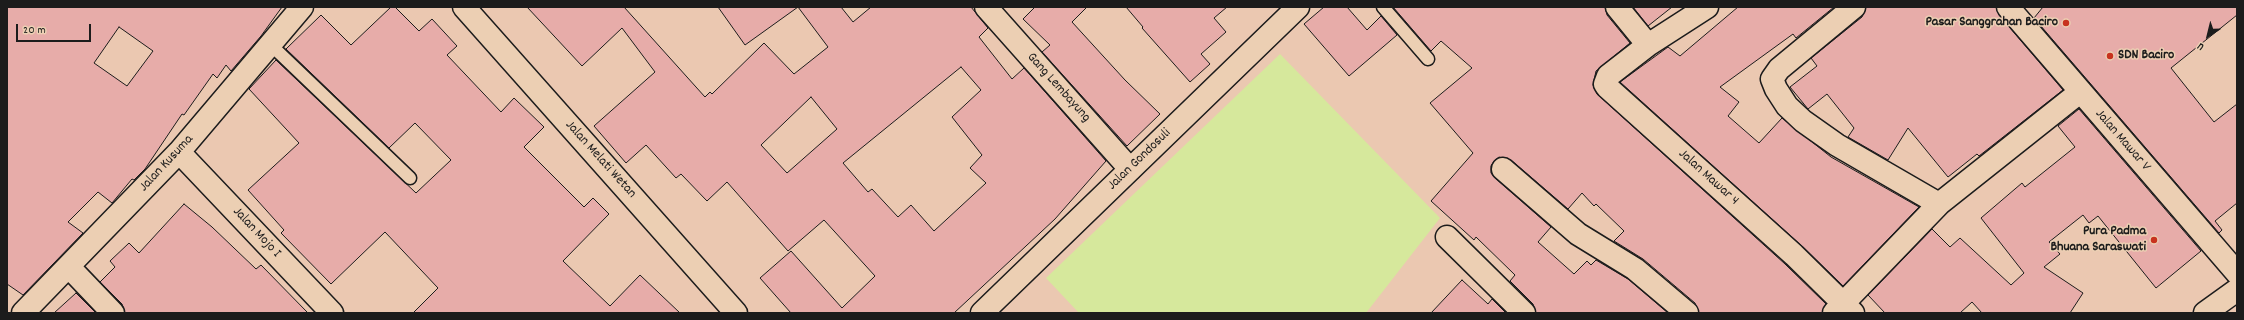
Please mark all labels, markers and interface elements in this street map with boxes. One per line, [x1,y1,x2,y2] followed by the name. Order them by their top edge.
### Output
[1926,15,2058,31] place label: Pasar Sanggrahan Baciro
[18,16,93,42] scale bar
[2188,16,2228,56] north arrow
[2061,18,2071,28] marker: Pasar Sanggrahan Baciro
[23,22,46,39] text: 20 m
[2194,38,2208,54] text: U
[2118,48,2174,64] place label: SDN Baciro
[1022,50,1094,126] street label: Gang Lembayung
[2105,51,2115,61] marker: SDN Baciro
[2090,107,2154,175] street label: Jalan Mawar V
[561,118,639,202] street label: Jalan Melati Wetan
[1105,126,1175,194] street label: Jalan Gondosuli
[136,132,198,196] street label: Jalan Kusuma
[1674,146,1742,210] street label: Jalan Mawar 4
[228,204,284,262] street label: Jalan Mojo I
[2050,224,2146,256] place label: Pura Padma Bhuana Saraswati
[2149,235,2159,245] marker: Pura Padma Bhuana Saraswati

